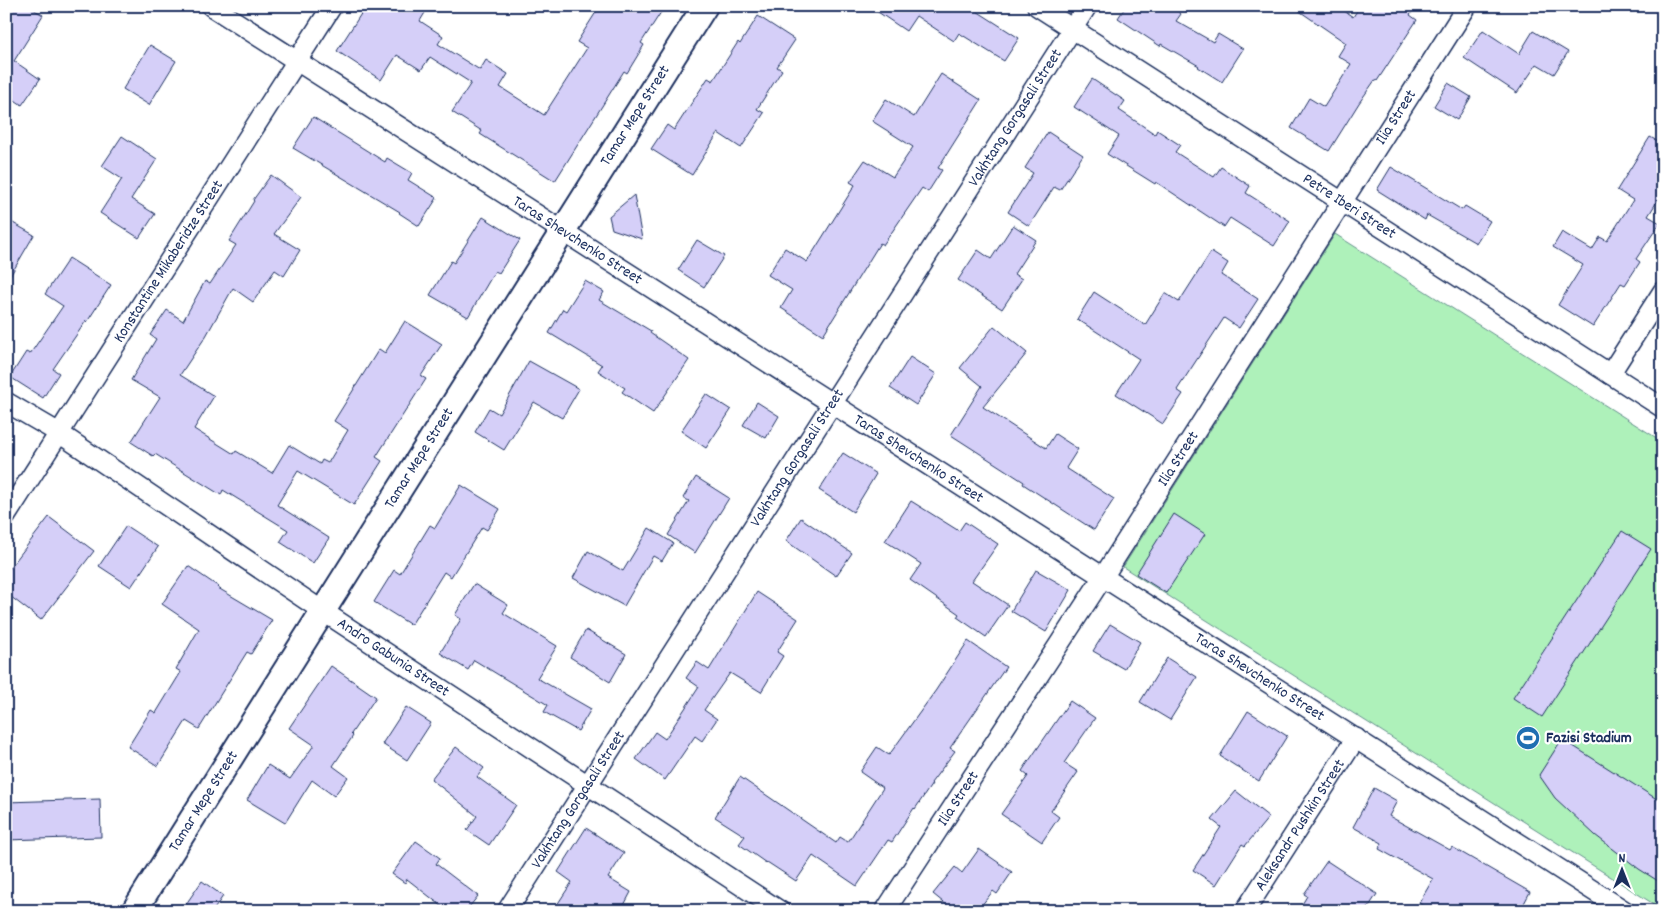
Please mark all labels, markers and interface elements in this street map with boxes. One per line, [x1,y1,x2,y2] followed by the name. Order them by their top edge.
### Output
[962,44,1068,191] street label: Vakhtang Gorgasali Street
[594,61,676,171] street label: Tamar Mepe Street
[1370,85,1422,150] street label: Ilia Street
[1298,168,1401,245] street label: Petre Iberi Street
[108,176,229,347] street label: Konstantine Mikaberidze Street
[508,190,647,291] street label: Taras Shevchenko Street
[744,384,850,532] street label: Vakhtang Gorgasali Street
[379,403,460,513] street label: Tamar Mepe Street
[849,409,988,509] street label: Taras Shevchenko Street
[1152,426,1205,491] street label: Ilia Street
[332,612,454,703] street label: Andro Gabunia Street
[1190,627,1329,727] street label: Taras Shevchenko Street
[1515,725,1541,751] sports icon: Fazisi Stadium
[525,726,631,873] street label: Vakhtang Gorgasali Street
[1546,727,1632,750] place label: Fazisi Stadium
[163,746,244,856] street label: Tamar Mepe Street
[1249,755,1351,896] street label: Aleksandr Pushkin Street
[932,767,985,831] street label: Ilia Street
[1596,844,1646,894] north arrow
[1619,849,1626,869] text: N

